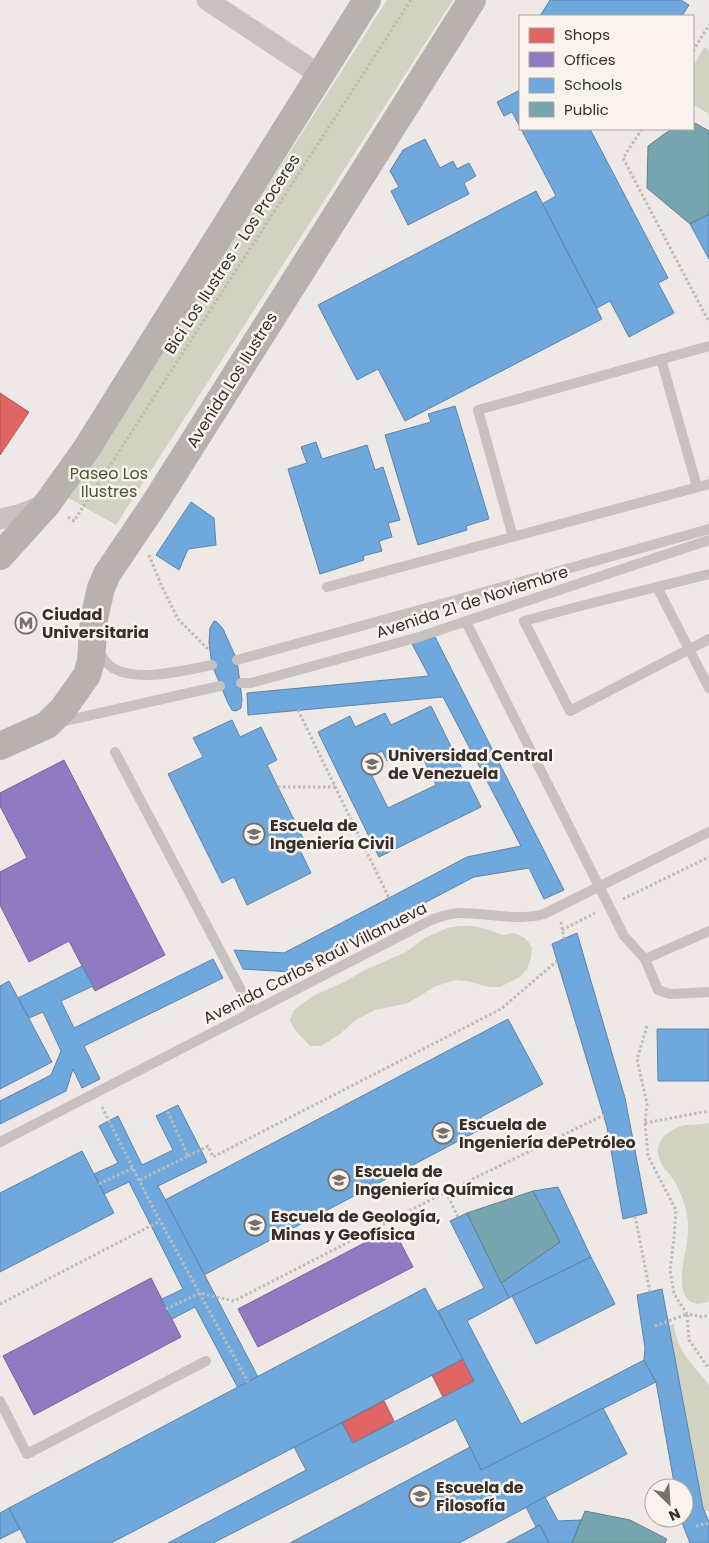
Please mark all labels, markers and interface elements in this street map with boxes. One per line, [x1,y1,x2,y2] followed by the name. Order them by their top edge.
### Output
[519,15,694,130] legend
[564,24,610,45] text: Shops
[564,49,616,70] text: Offices
[564,74,622,95] text: Schools
[564,99,609,120] text: Public
[159,149,305,359] street label: Bici Los Ilustres - Los Proceres
[181,308,283,452] street label: Avenida Los Ilustres
[70,462,148,503] park label: Paseo Los Ilustres
[373,560,571,644] street label: Avenida 21 de Noviembre
[42,603,149,644] place label: Ciudad Universitaria
[14,611,38,635] metro station icon: Ciudad Universitaria
[388,744,553,785] place label: Universidad Central de Venezuela
[360,752,384,776] school or university icon: Universidad Central de Venezuela
[270,814,394,855] place label: Escuela de Ingeniería Civil
[242,822,266,846] school or university icon: Escuela de Ingeniería Civil
[199,896,431,1030] street label: Avenida Carlos Raúl Villanueva
[459,1113,636,1154] place label: Escuela de Ingeniería dePetróleo
[431,1121,455,1145] school or university icon: Escuela de Ingeniería dePetróleo
[355,1160,514,1201] place label: Escuela de Ingeniería Química
[327,1168,351,1192] school or university icon: Escuela de Ingeniería Química
[271,1205,441,1246] place label: Escuela de Geología, Minas y Geofísica
[243,1213,267,1237] school or university icon: Escuela de Geología, Minas y Geofísica
[436,1476,524,1517] place label: Escuela de Filosofía
[644,1478,694,1528] north arrow
[408,1484,432,1508] school or university icon: Escuela de Filosofía
[665,1503,683,1526] text: N

